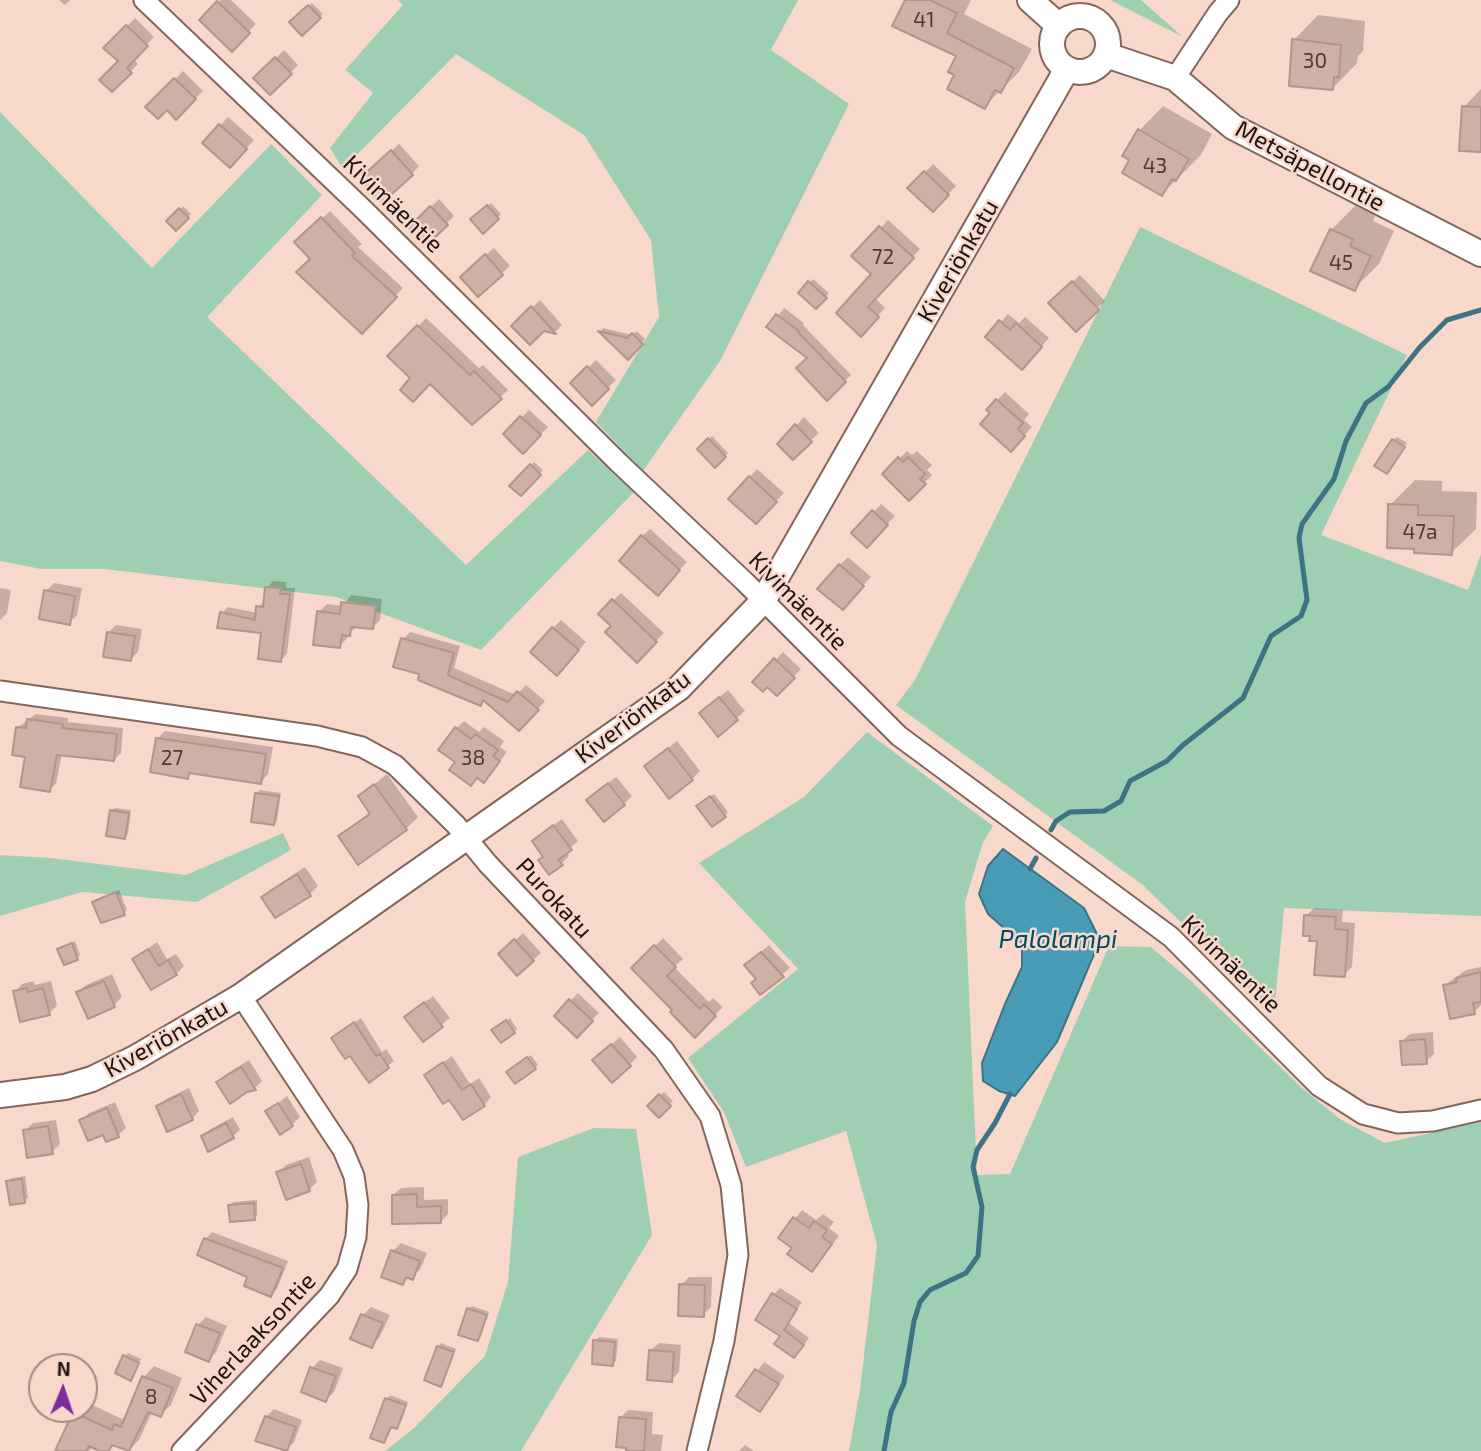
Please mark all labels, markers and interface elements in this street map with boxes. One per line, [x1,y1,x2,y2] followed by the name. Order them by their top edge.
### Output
[913,7,935,33] house number: 41
[1303,48,1327,74] house number: 30
[1230,115,1390,217] street label: Metsäpellontie
[337,149,449,259] street label: Kivimäentie
[1143,153,1167,179] house number: 43
[911,194,1005,328] street label: Kiveriönkatu
[872,244,894,270] house number: 72
[1329,250,1353,276] house number: 45
[1402,519,1438,545] house number: 47a
[743,546,853,656] street label: Kivimäentie
[570,664,696,770] street label: Kiveriönkatu
[161,745,183,771] house number: 27
[461,745,485,771] house number: 38
[510,852,598,944] street label: Purokatu
[1175,909,1287,1019] street label: Kivimäentie
[999,923,1117,955] water label: Palolampi
[99,992,233,1084] street label: Kiveriönkatu
[184,1267,322,1411] street label: Viherlaaksontie
[28,1353,98,1423] north arrow
[56,1357,71,1380] text: N
[145,1384,157,1410] house number: 8

